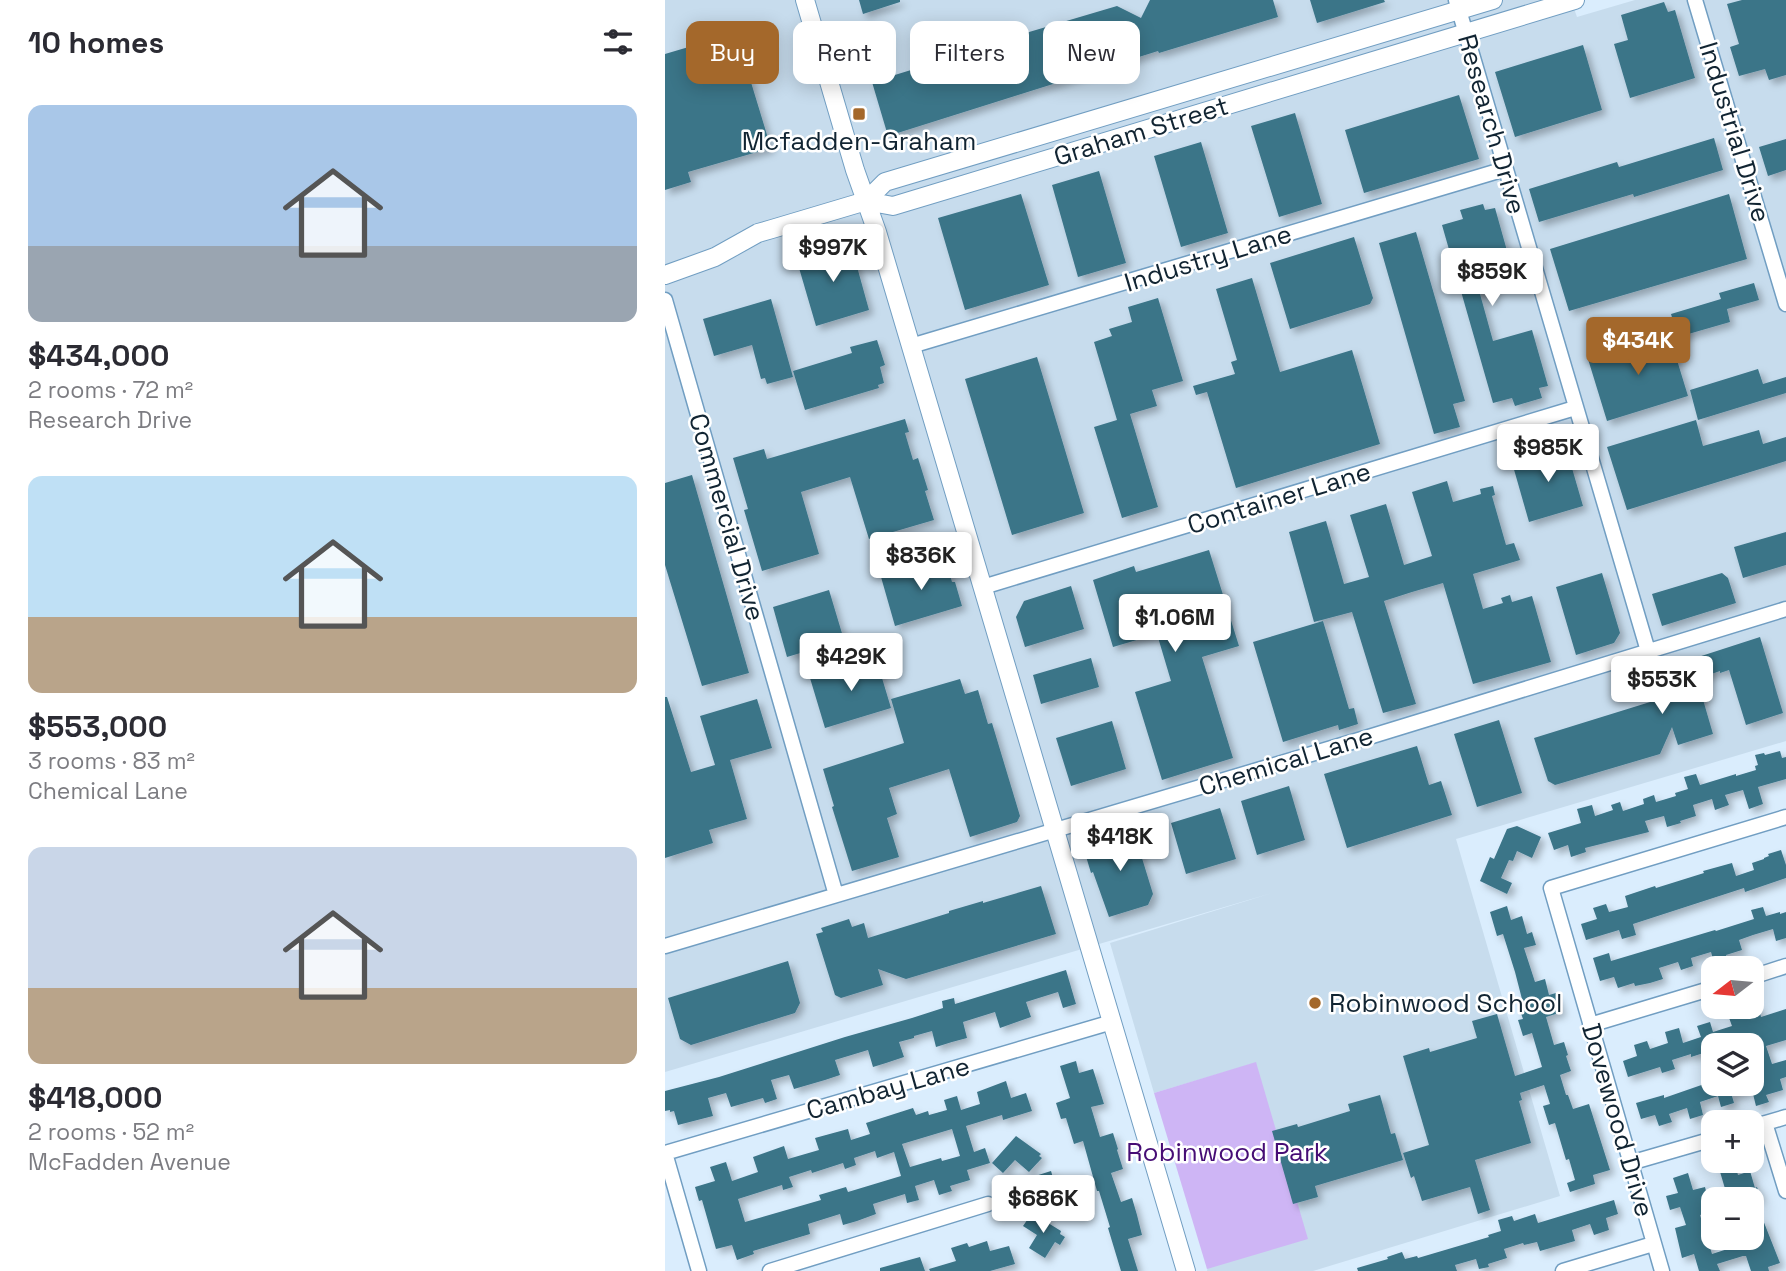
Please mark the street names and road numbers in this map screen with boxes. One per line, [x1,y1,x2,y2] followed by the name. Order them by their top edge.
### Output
[1450,30,1534,218] street label: Research Drive
[1691,38,1779,226] street label: Industrial Drive
[1050,88,1232,174] street label: Graham Street
[1120,216,1296,300] street label: Industry Lane
[681,409,773,625] street label: Commercial Drive
[1183,454,1375,542] street label: Container Lane
[1195,718,1377,804] street label: Chemical Lane
[1574,1019,1662,1221] street label: Dovewood Drive
[802,1048,974,1128] street label: Cambay Lane

